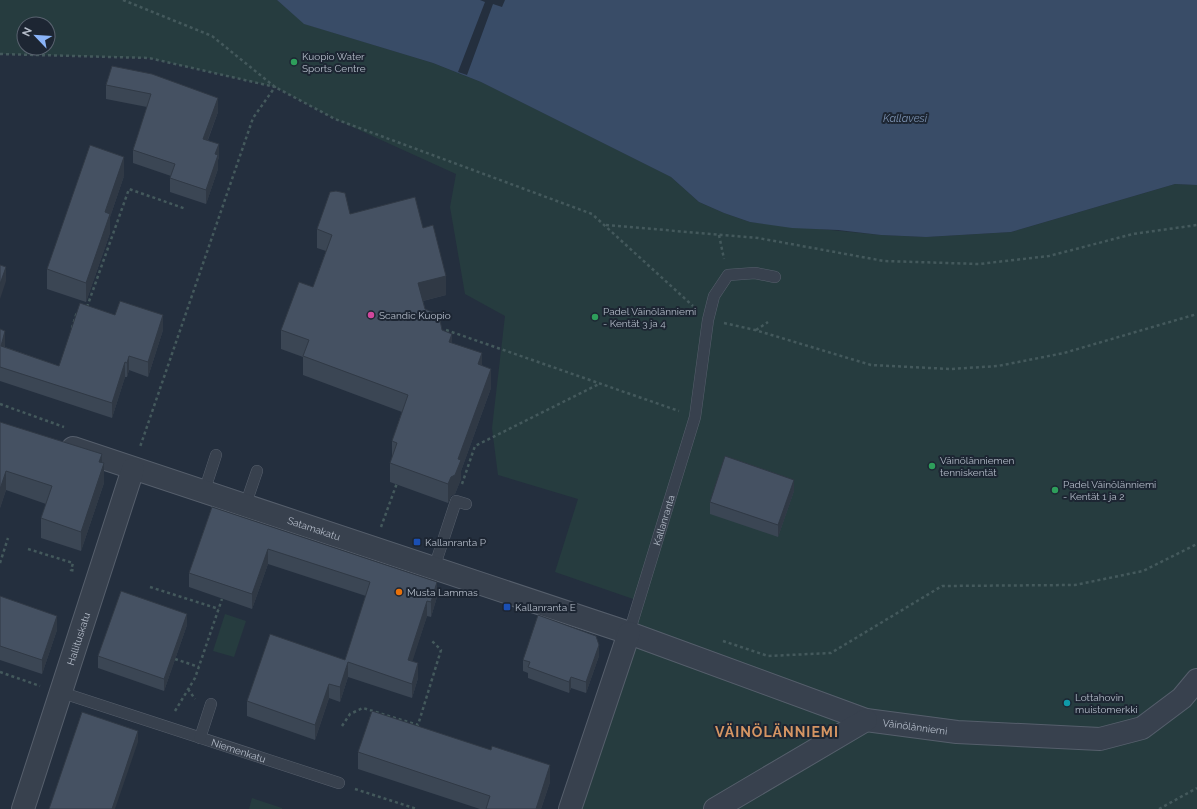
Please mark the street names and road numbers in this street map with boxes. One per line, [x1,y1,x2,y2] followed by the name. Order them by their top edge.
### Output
[651,494,677,547] street label: Kallanranta
[286,515,342,543] street label: Satamakatu
[65,611,92,667] street label: Hallituskatu
[882,717,948,737] street label: Väinölänniemi
[210,737,267,765] street label: Niemenkatu

